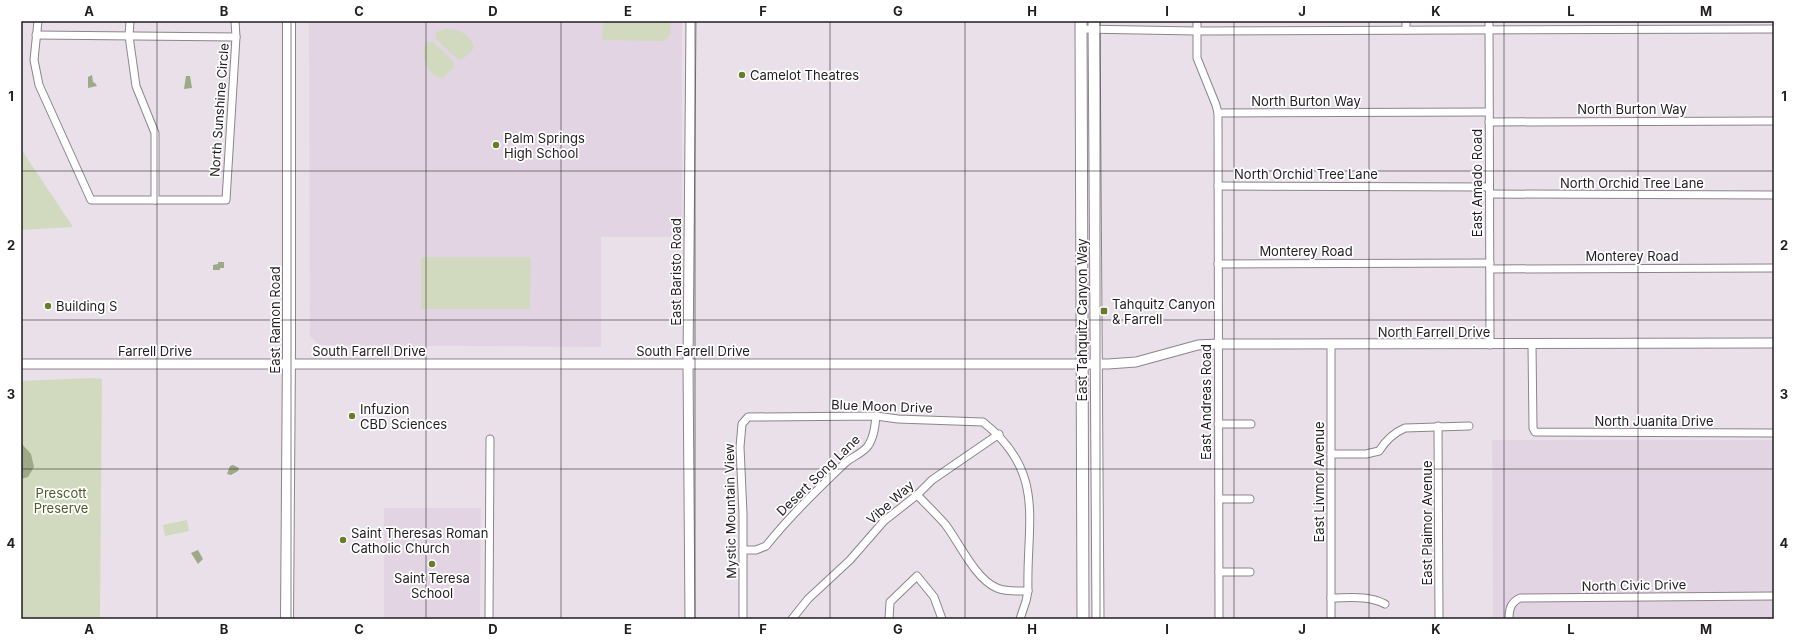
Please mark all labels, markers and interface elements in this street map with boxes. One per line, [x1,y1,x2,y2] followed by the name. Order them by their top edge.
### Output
[84,3,94,19] text: A
[220,3,229,19] text: B
[354,3,364,19] text: C
[488,3,498,19] text: D
[624,3,632,19] text: E
[759,3,767,19] text: F
[893,3,903,19] text: G
[1027,3,1037,19] text: H
[1165,3,1169,19] text: I
[1298,3,1306,19] text: J
[1431,3,1441,19] text: K
[1567,3,1575,19] text: L
[1700,3,1712,19] text: M
[206,43,232,177] street label: North Sunshine Circle
[750,67,859,83] place label: Camelot Theatres
[737,70,747,80] marker: Camelot Theatres
[8,88,14,104] text: 1
[1781,88,1787,104] text: 1
[1251,93,1361,109] street label: North Burton Way
[1577,101,1687,117] street label: North Burton Way
[1469,129,1485,237] street label: East Amado Road
[504,130,585,161] place label: Palm Springs High School
[491,140,501,150] marker: Palm Springs High School
[1234,166,1378,182] street label: North Orchid Tree Lane
[1560,175,1704,191] street label: North Orchid Tree Lane
[668,218,684,326] street label: East Baristo Road
[7,237,15,253] text: 2
[1780,237,1788,253] text: 2
[1074,238,1090,402] street label: East Tahquitz Canyon Way
[1259,243,1353,259] street label: Monterey Road
[1585,248,1679,264] street label: Monterey Road
[267,266,283,374] street label: East Ramon Road
[1112,296,1215,327] place label: Tahquitz Canyon & Farrell
[56,298,117,314] place label: Building S
[43,301,53,311] marker: Building S
[1099,306,1109,316] marker: Tahquitz Canyon & Farrell
[1378,324,1490,340] street label: North Farrell Drive
[118,343,192,359] street label: Farrell Drive
[312,343,426,359] street label: South Farrell Drive
[636,343,750,359] street label: South Farrell Drive
[1198,344,1214,460] street label: East Andreas Road
[7,386,15,402] text: 3
[1780,386,1788,402] text: 3
[831,396,933,416] street label: Blue Moon Drive
[360,401,447,432] place label: Infuzion CBD Sciences
[347,411,357,421] marker: Infuzion CBD Sciences
[1594,413,1714,429] street label: North Juanita Drive
[1311,421,1327,543] street label: East Livmor Avenue
[773,431,863,519] street label: Desert Song Lane
[721,443,739,579] street label: Mystic Mountain View
[1419,460,1435,586] street label: East Plaimor Avenue
[863,477,917,527] street label: Vibe Way
[34,485,88,516] park label: Prescott Preserve
[351,525,488,556] place label: Saint Theresas Roman Catholic Church
[7,535,16,551] text: 4
[338,535,348,545] marker: Saint Theresas Roman Catholic Church
[1780,535,1789,551] text: 4
[427,559,437,569] marker: Saint Teresa School
[394,570,470,601] place label: Saint Teresa School
[1582,576,1686,594] street label: North Civic Drive
[84,621,94,637] text: A
[220,621,229,637] text: B
[354,621,364,637] text: C
[488,621,498,637] text: D
[624,621,632,637] text: E
[759,621,767,637] text: F
[893,621,903,637] text: G
[1027,621,1037,637] text: H
[1165,621,1169,637] text: I
[1298,621,1306,637] text: J
[1431,621,1441,637] text: K
[1567,621,1575,637] text: L
[1700,621,1712,637] text: M

